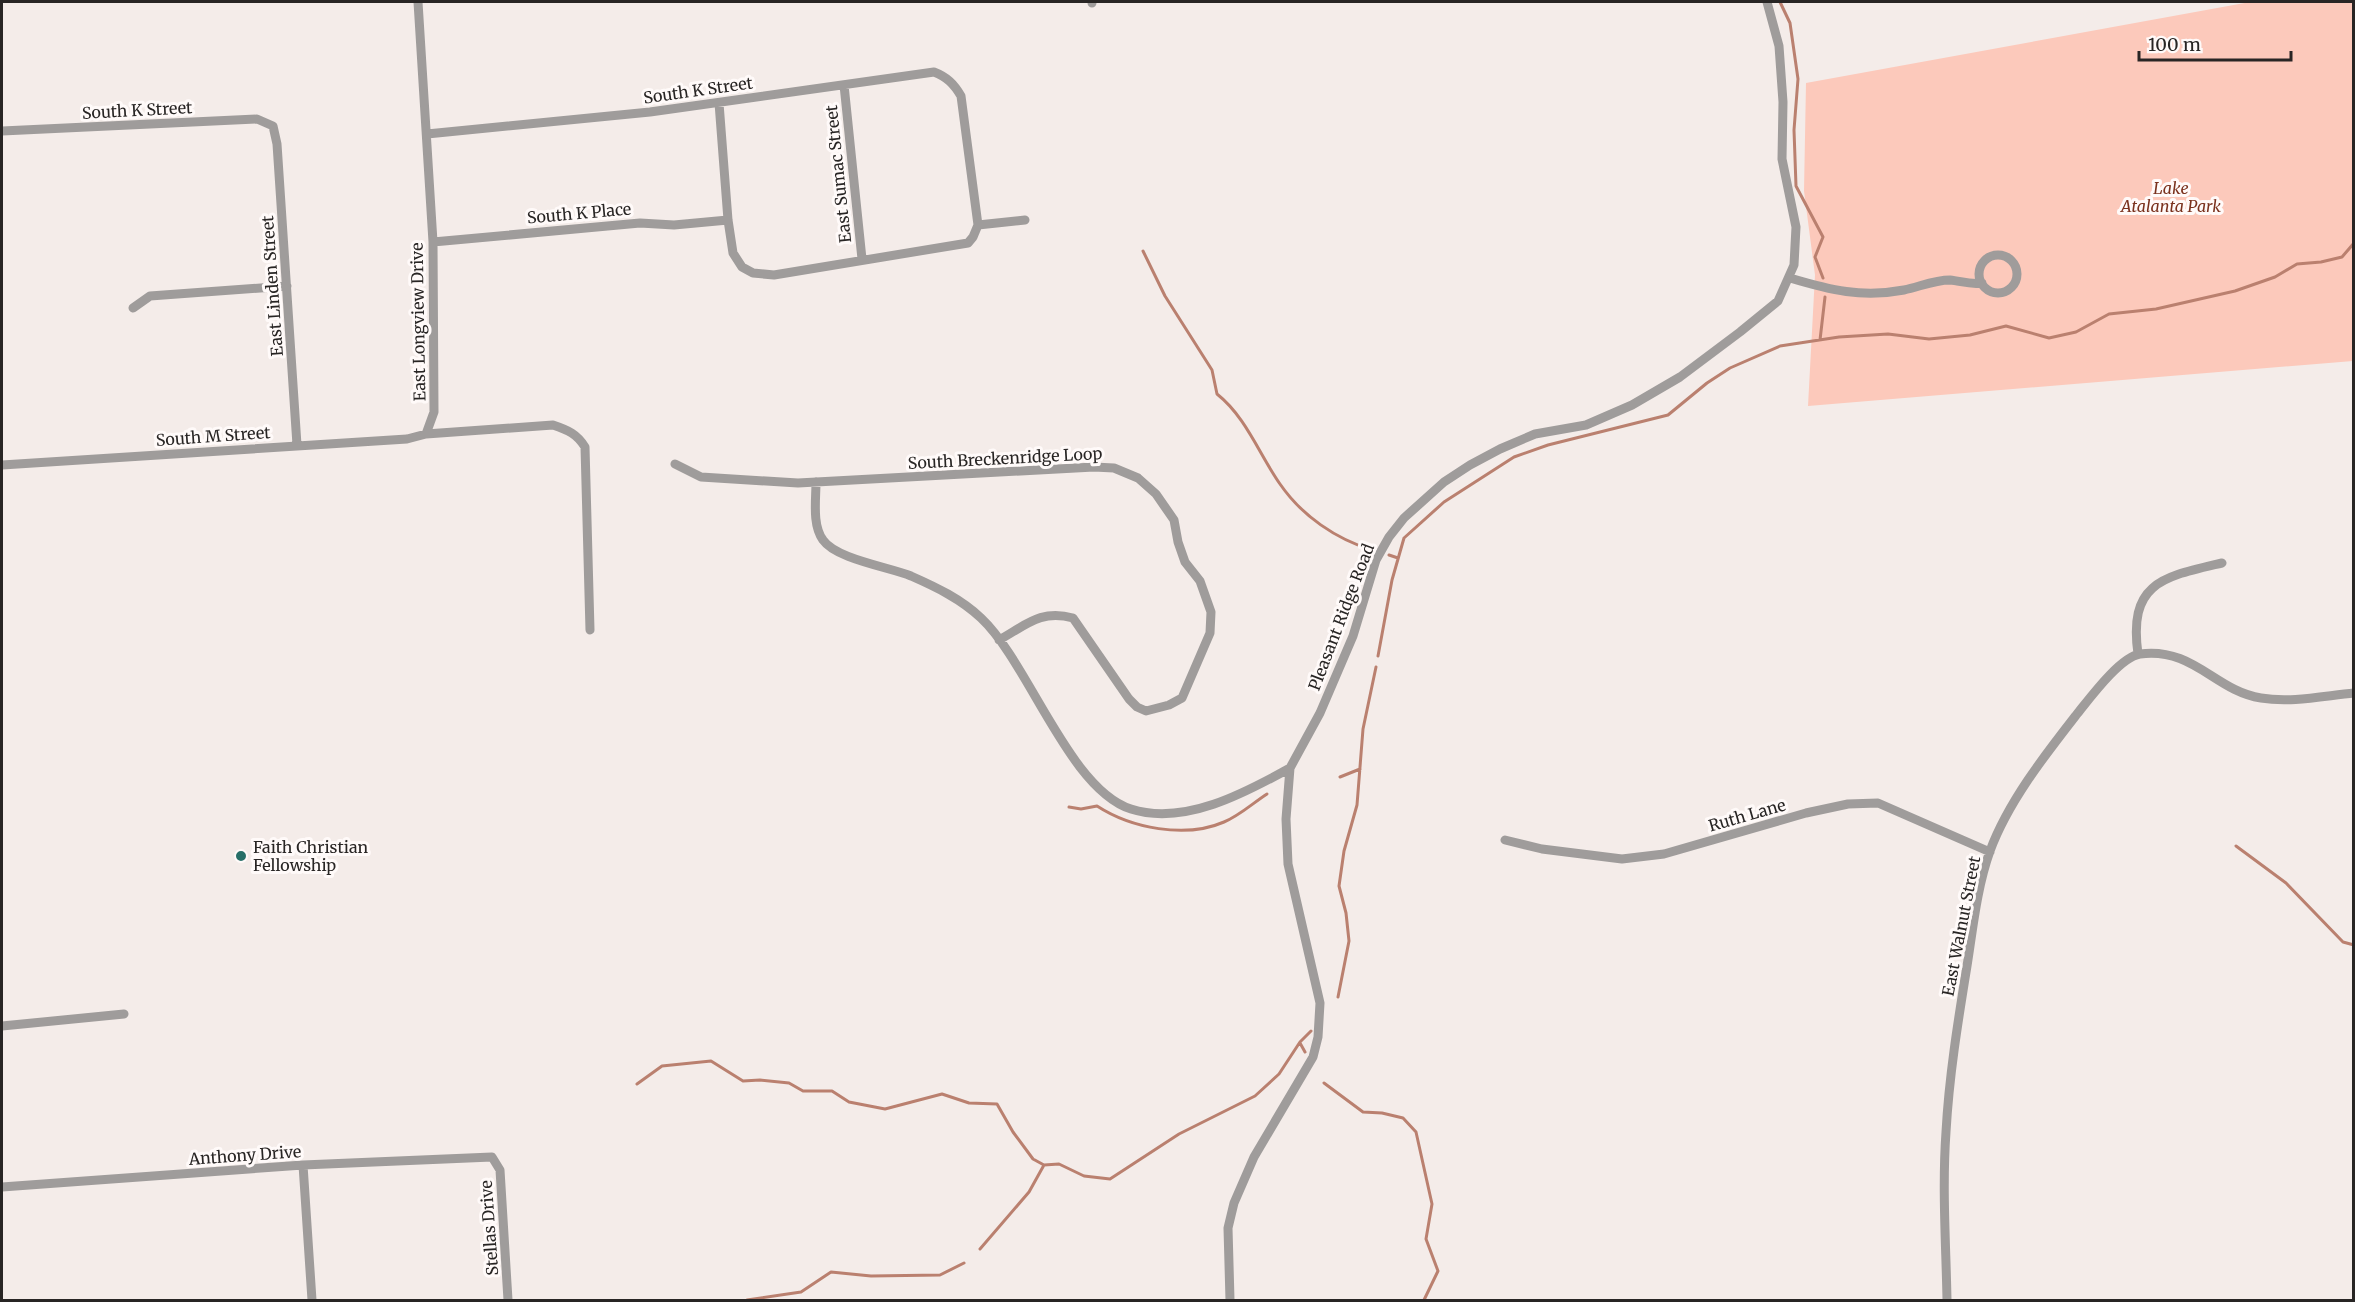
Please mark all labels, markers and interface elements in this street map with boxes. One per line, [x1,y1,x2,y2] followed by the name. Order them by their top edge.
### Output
[2139,24,2290,62] scale bar
[2148,33,2201,56] text: 100 m
[642,72,755,108] street label: South K Street
[81,97,193,123] street label: South K Street
[821,103,855,244] street label: East Sumac Street
[2119,178,2221,216] park label: Lake Atalanta Park
[526,198,632,228] street label: South K Place
[257,214,287,357] street label: East Linden Street
[407,242,429,402] street label: East Longview Drive
[155,422,272,450] street label: South M Street
[907,443,1103,473] street label: South Breckenridge Loop
[1304,540,1378,693] street label: Pleasant Ridge Road
[1706,794,1788,836] street label: Ruth Lane
[253,837,368,875] place label: Faith Christian Fellowship
[234,849,248,863] marker: Faith Christian Fellowship
[1938,854,1985,998] street label: East Walnut Street
[187,1141,302,1169] street label: Anthony Drive
[476,1180,502,1276] street label: Stellas Drive

